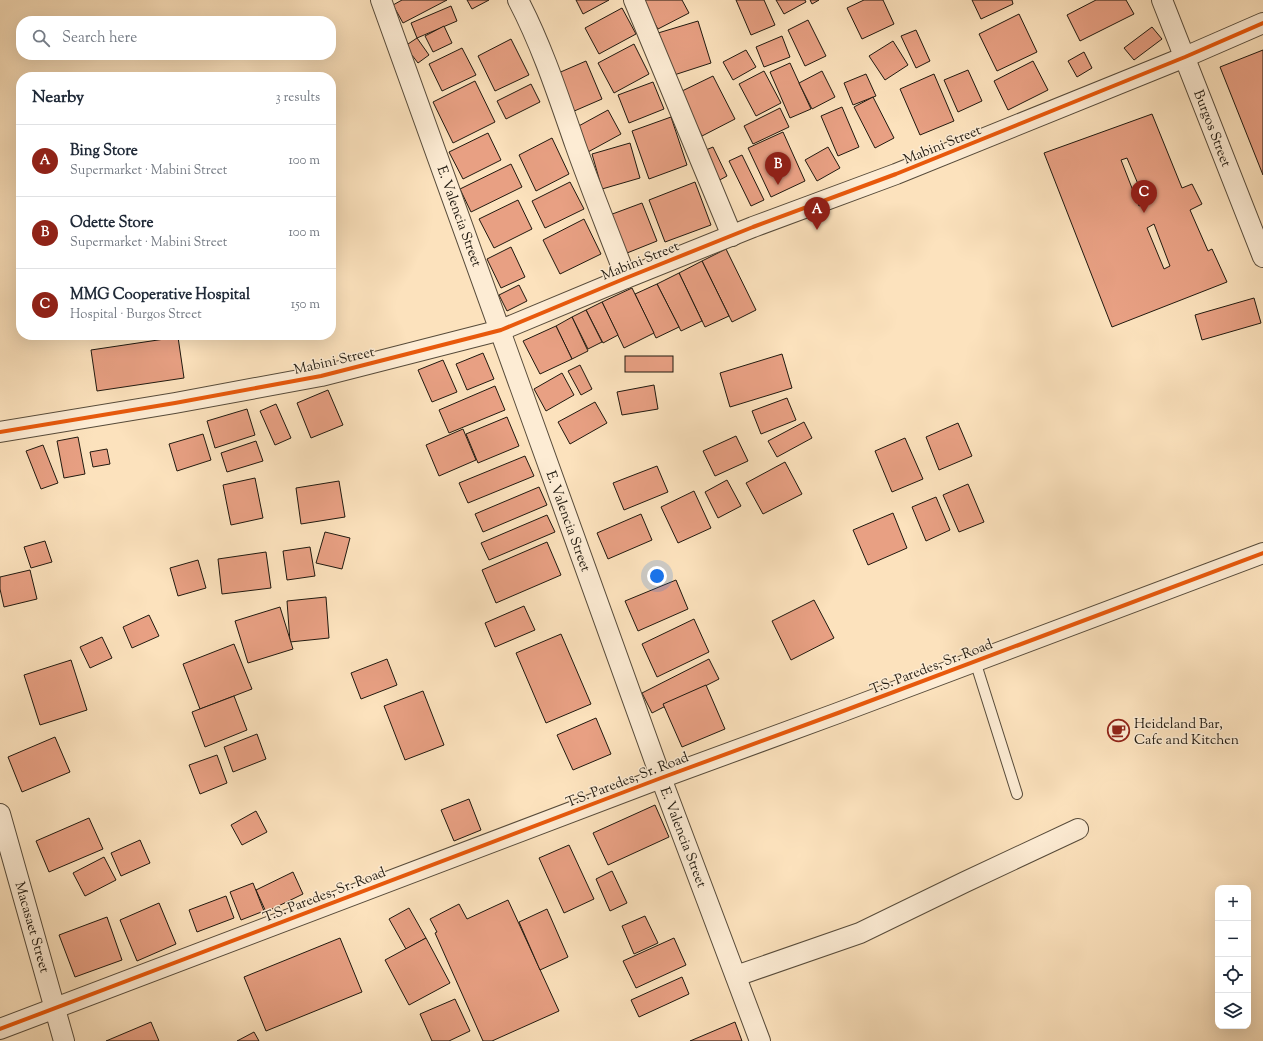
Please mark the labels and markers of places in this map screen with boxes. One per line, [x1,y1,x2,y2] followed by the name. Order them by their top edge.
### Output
[765,152,791,185] pin: B
[1131,180,1157,213] pin: C
[804,197,830,230] pin: A
[1134,715,1239,751] place label: Heideland Bar, Cafe and Kitchen
[1105,718,1131,744] cafe icon: Heideland Bar, Cafe and Kitchen

